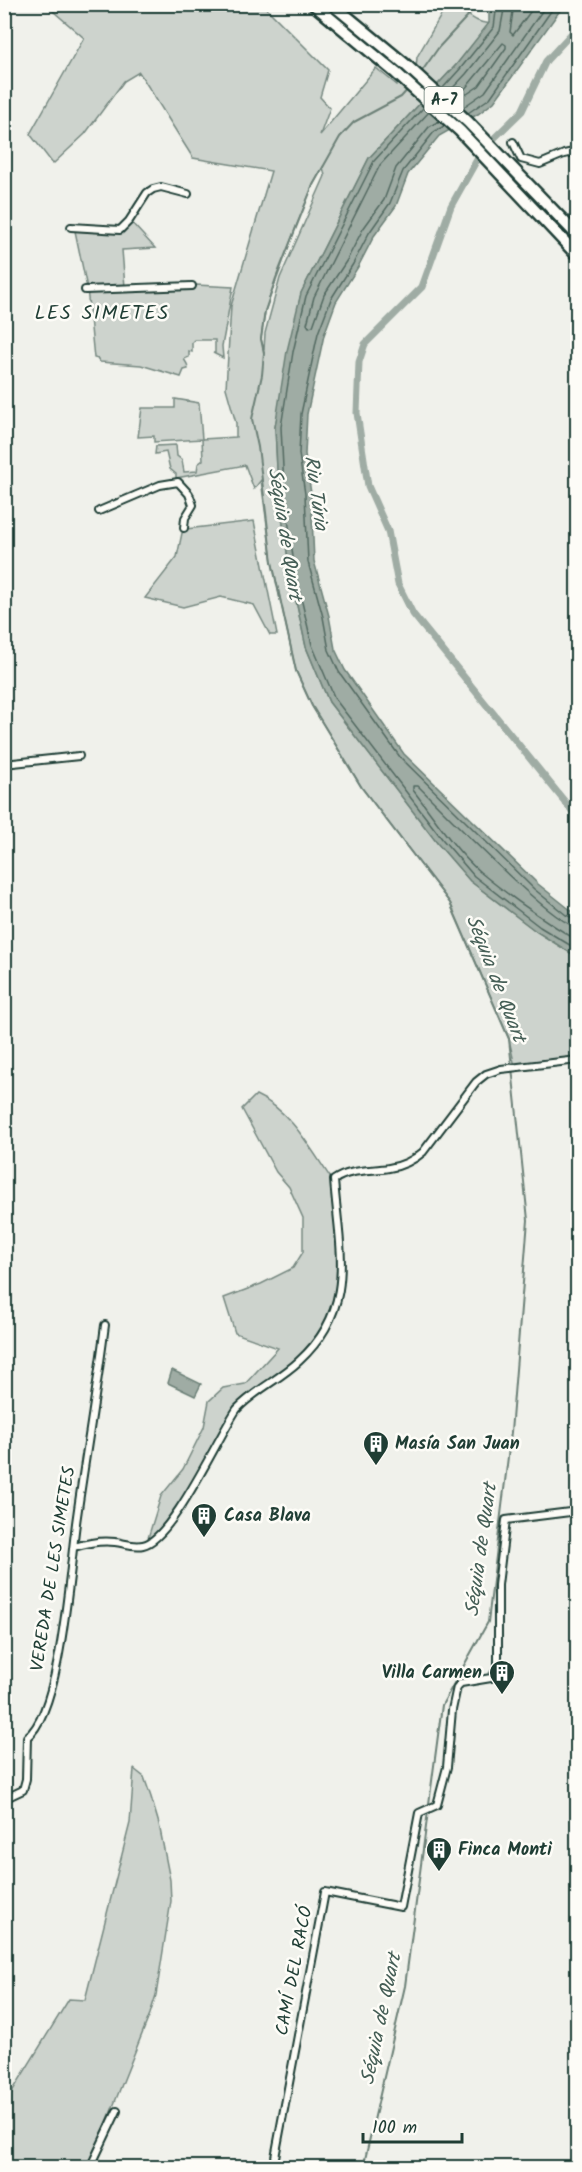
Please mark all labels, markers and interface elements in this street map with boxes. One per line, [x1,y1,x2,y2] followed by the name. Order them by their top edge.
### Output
[424,87,464,113] road number: A-7
[34,298,170,330] district label: LES SIMETES
[294,454,336,534] water label: Riu Túria
[258,465,311,606] water label: Séquia de Quart
[456,911,535,1050] water label: Séquia de Quart
[361,1429,391,1467] building icon: Masía San Juan
[395,1430,520,1459] place label: Masía San Juan
[23,1464,85,1673] street label: VEREDA DE LES SIMETES
[457,1478,508,1618] water label: Séquia de Quart
[189,1501,219,1539] building icon: Casa Blava
[224,1502,311,1531] place label: Casa Blava
[487,1658,517,1696] building icon: Villa Carmen
[382,1659,482,1688] place label: Villa Carmen
[424,1835,454,1873] building icon: Finca Monti
[458,1836,552,1865] place label: Finca Monti
[268,1903,322,2038] street label: CAMÍ DEL RACÓ
[352,1947,412,2088] water label: Séquia de Quart
[363,2106,462,2144] scale bar
[372,2114,417,2143] text: 100 m

